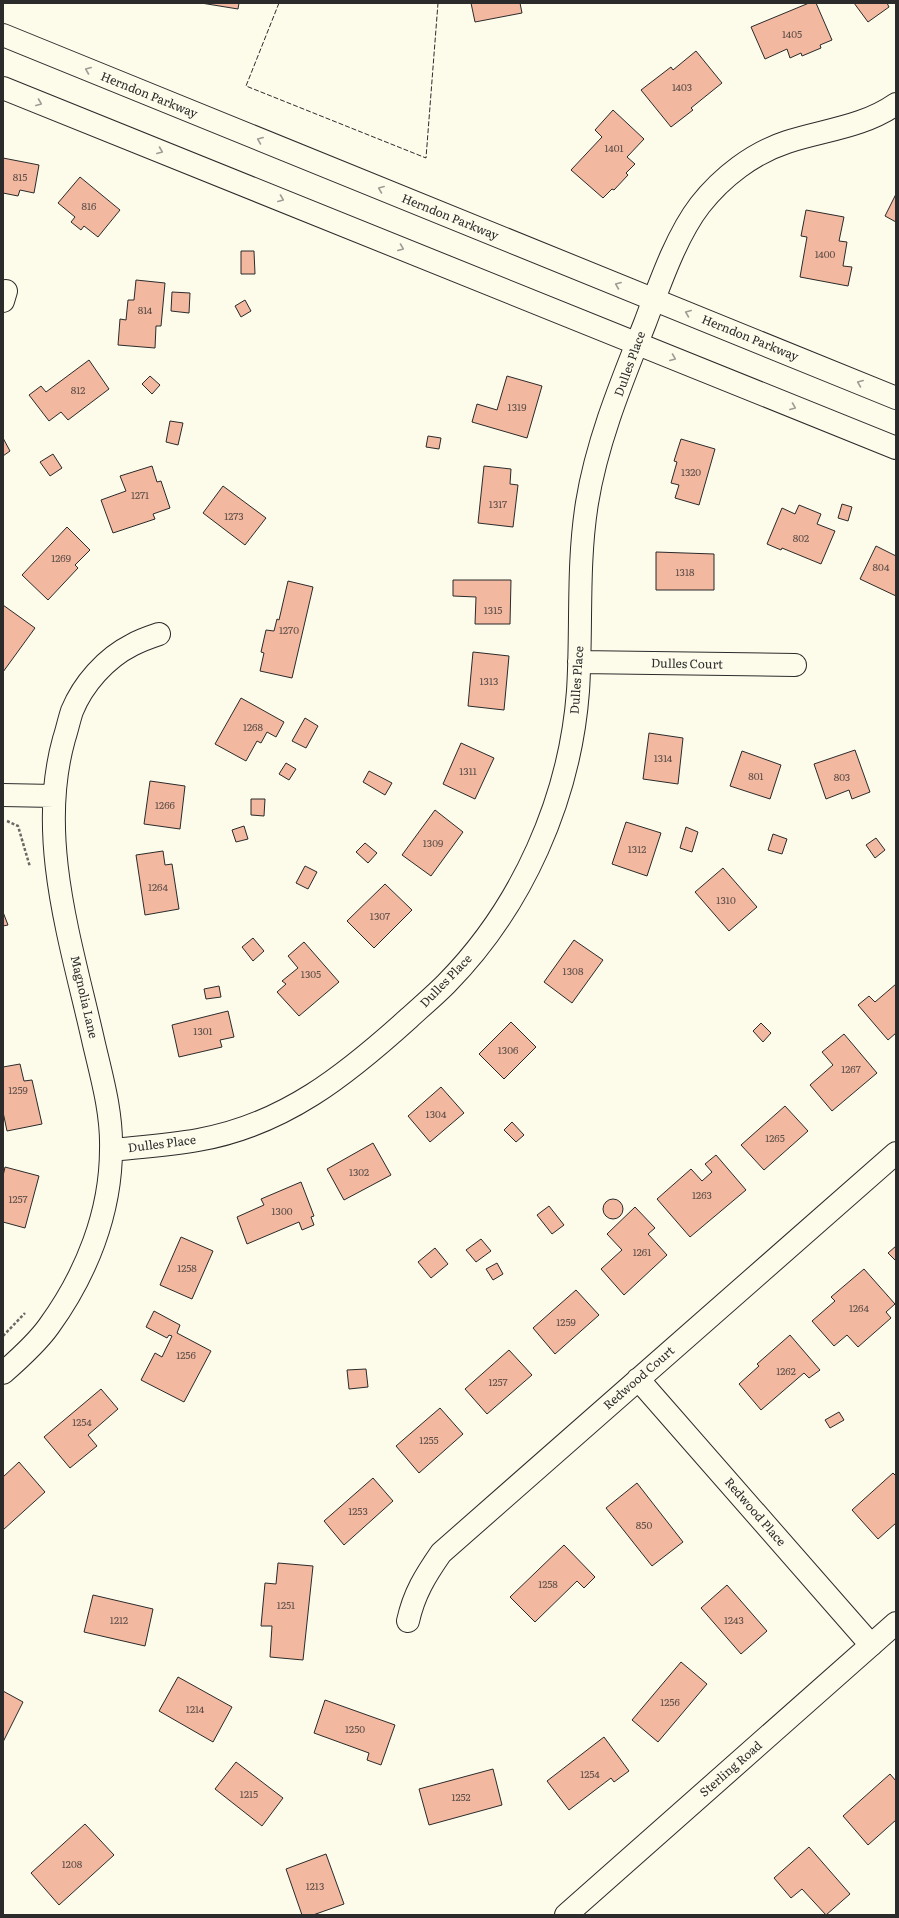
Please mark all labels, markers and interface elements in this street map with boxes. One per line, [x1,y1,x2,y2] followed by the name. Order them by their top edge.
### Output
[782,26,802,41] house number: 1405
[84,66,91,74] one-way arrow
[98,66,201,122] street label: Herndon Parkway
[672,79,692,94] house number: 1403
[36,98,43,106] one-way arrow
[257,136,264,144] one-way arrow
[604,140,624,155] house number: 1401
[157,146,164,154] one-way arrow
[13,169,27,184] house number: 815
[377,185,384,193] one-way arrow
[399,188,502,244] street label: Herndon Parkway
[277,195,284,203] one-way arrow
[82,198,97,213] house number: 816
[397,243,405,251] one-way arrow
[815,246,836,261] house number: 1400
[614,281,621,289] one-way arrow
[138,302,153,317] house number: 814
[699,309,802,365] street label: Herndon Parkway
[684,310,691,318] one-way arrow
[609,328,649,399] street label: Dulles Place
[669,353,676,361] one-way arrow
[856,380,864,388] one-way arrow
[71,382,85,397] house number: 812
[508,399,526,414] house number: 1319
[790,402,797,410] one-way arrow
[681,464,701,479] house number: 1320
[131,487,149,502] house number: 1271
[489,496,507,511] house number: 1317
[224,508,244,523] house number: 1273
[793,530,809,545] house number: 802
[51,550,71,565] house number: 1269
[873,559,890,574] house number: 804
[675,564,695,579] house number: 1318
[484,602,502,617] house number: 1315
[279,622,299,637] house number: 1270
[565,645,587,715] street label: Dulles Place
[651,653,723,673] street label: Dulles Court
[480,673,498,688] house number: 1313
[243,719,263,734] house number: 1268
[654,750,673,765] house number: 1314
[459,763,477,778] house number: 1311
[748,768,764,783] house number: 801
[834,769,850,784] house number: 803
[155,797,176,812] house number: 1266
[423,835,443,850] house number: 1309
[628,841,646,856] house number: 1312
[148,879,168,894] house number: 1264
[716,892,736,907] house number: 1310
[370,908,390,923] house number: 1307
[415,949,476,1011] street label: Dulles Place
[67,953,103,1040] street label: Magnolia Lane
[563,963,584,978] house number: 1308
[301,966,321,981] house number: 1305
[193,1023,213,1038] house number: 1301
[498,1042,519,1057] house number: 1306
[841,1061,861,1076] house number: 1267
[8,1082,28,1097] house number: 1259
[426,1106,447,1121] house number: 1304
[127,1130,197,1156] street label: Dulles Place
[765,1130,785,1145] house number: 1265
[349,1164,369,1179] house number: 1302
[692,1187,712,1202] house number: 1263
[8,1191,28,1206] house number: 1257
[271,1203,293,1218] house number: 1300
[633,1244,651,1259] house number: 1261
[177,1260,197,1275] house number: 1258
[849,1300,869,1315] house number: 1264
[556,1314,576,1329] house number: 1259
[599,1341,678,1413] street label: Redwood Court
[176,1347,196,1362] house number: 1256
[776,1363,796,1378] house number: 1262
[488,1374,508,1389] house number: 1257
[72,1414,92,1429] house number: 1254
[419,1432,439,1447] house number: 1255
[721,1473,791,1550] street label: Redwood Place
[348,1503,368,1518] house number: 1253
[636,1517,652,1532] house number: 850
[538,1576,558,1591] house number: 1258
[277,1597,295,1612] house number: 1251
[110,1612,128,1627] house number: 1212
[724,1612,744,1627] house number: 1243
[660,1694,680,1709] house number: 1256
[186,1701,205,1716] house number: 1214
[345,1721,365,1736] house number: 1250
[695,1736,766,1800] street label: Sterling Road
[580,1766,600,1781] house number: 1254
[240,1786,258,1801] house number: 1215
[451,1789,471,1804] house number: 1252
[62,1856,83,1871] house number: 1208
[306,1878,324,1893] house number: 1213

